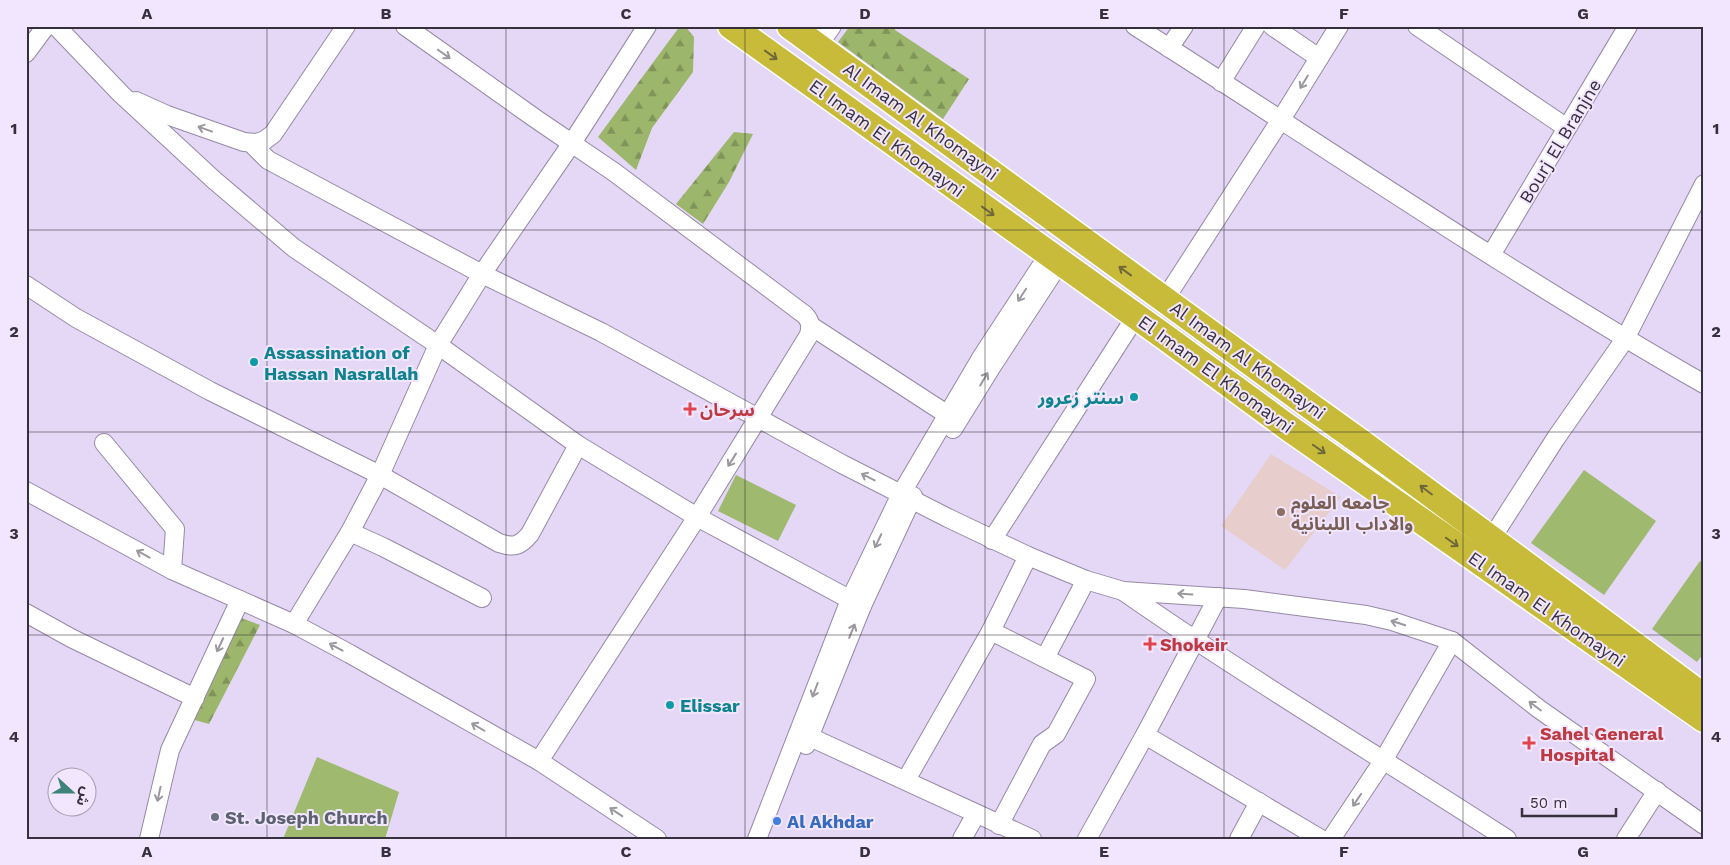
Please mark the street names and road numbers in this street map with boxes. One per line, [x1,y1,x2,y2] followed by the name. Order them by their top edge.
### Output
[839,58,1003,184] street label: Al Imam Al Khomayni
[805,75,969,201] street label: El Imam El Khomayni
[1515,75,1605,207] street label: Bourj El Branjne
[1166,297,1330,423] street label: Al Imam Al Khomayni
[1134,311,1298,437] street label: El Imam El Khomayni
[1465,547,1629,671] street label: El Imam El Khomayni

